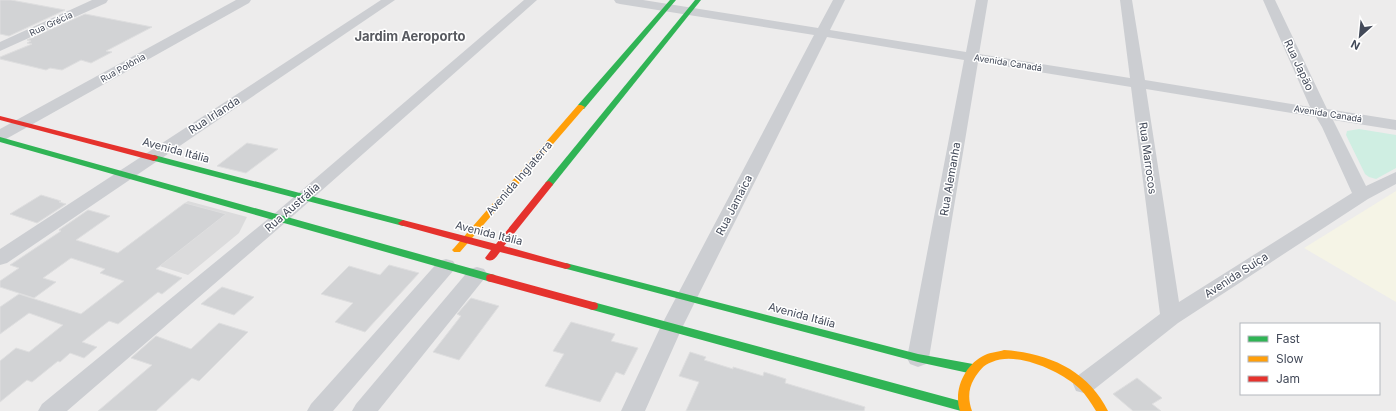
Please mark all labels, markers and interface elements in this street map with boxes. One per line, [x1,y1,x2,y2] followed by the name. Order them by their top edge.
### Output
[27,9,74,38] street label: Rua Grécia
[1340,16,1380,56] north arrow
[354,28,466,44] district label: Jardim Aeroporto
[1281,37,1317,93] street label: Rua Japão
[1349,37,1362,53] text: N
[98,51,147,84] street label: Rua Polônia
[973,52,1043,73] street label: Avenida Canadá
[186,93,242,137] street label: Rua Irlanda
[1293,103,1363,124] street label: Avenida Canadá
[1136,121,1160,195] street label: Rua Marrocos
[141,134,211,166] street label: Avenida Itália
[483,138,555,218] street label: Avenida Inglaterra
[937,141,963,217] street label: Rua Alemanha
[713,172,755,238] street label: Rua Jamaica
[262,179,322,235] street label: Rua Austrália
[454,218,524,248] street label: Avenida Itália
[1201,249,1271,301] street label: Avenida Suíça
[767,299,837,331] street label: Avenida Itália
[1240,323,1380,395] legend
[1276,331,1300,346] text: Fast
[1276,351,1304,366] text: Slow
[1276,371,1300,386] text: Jam

